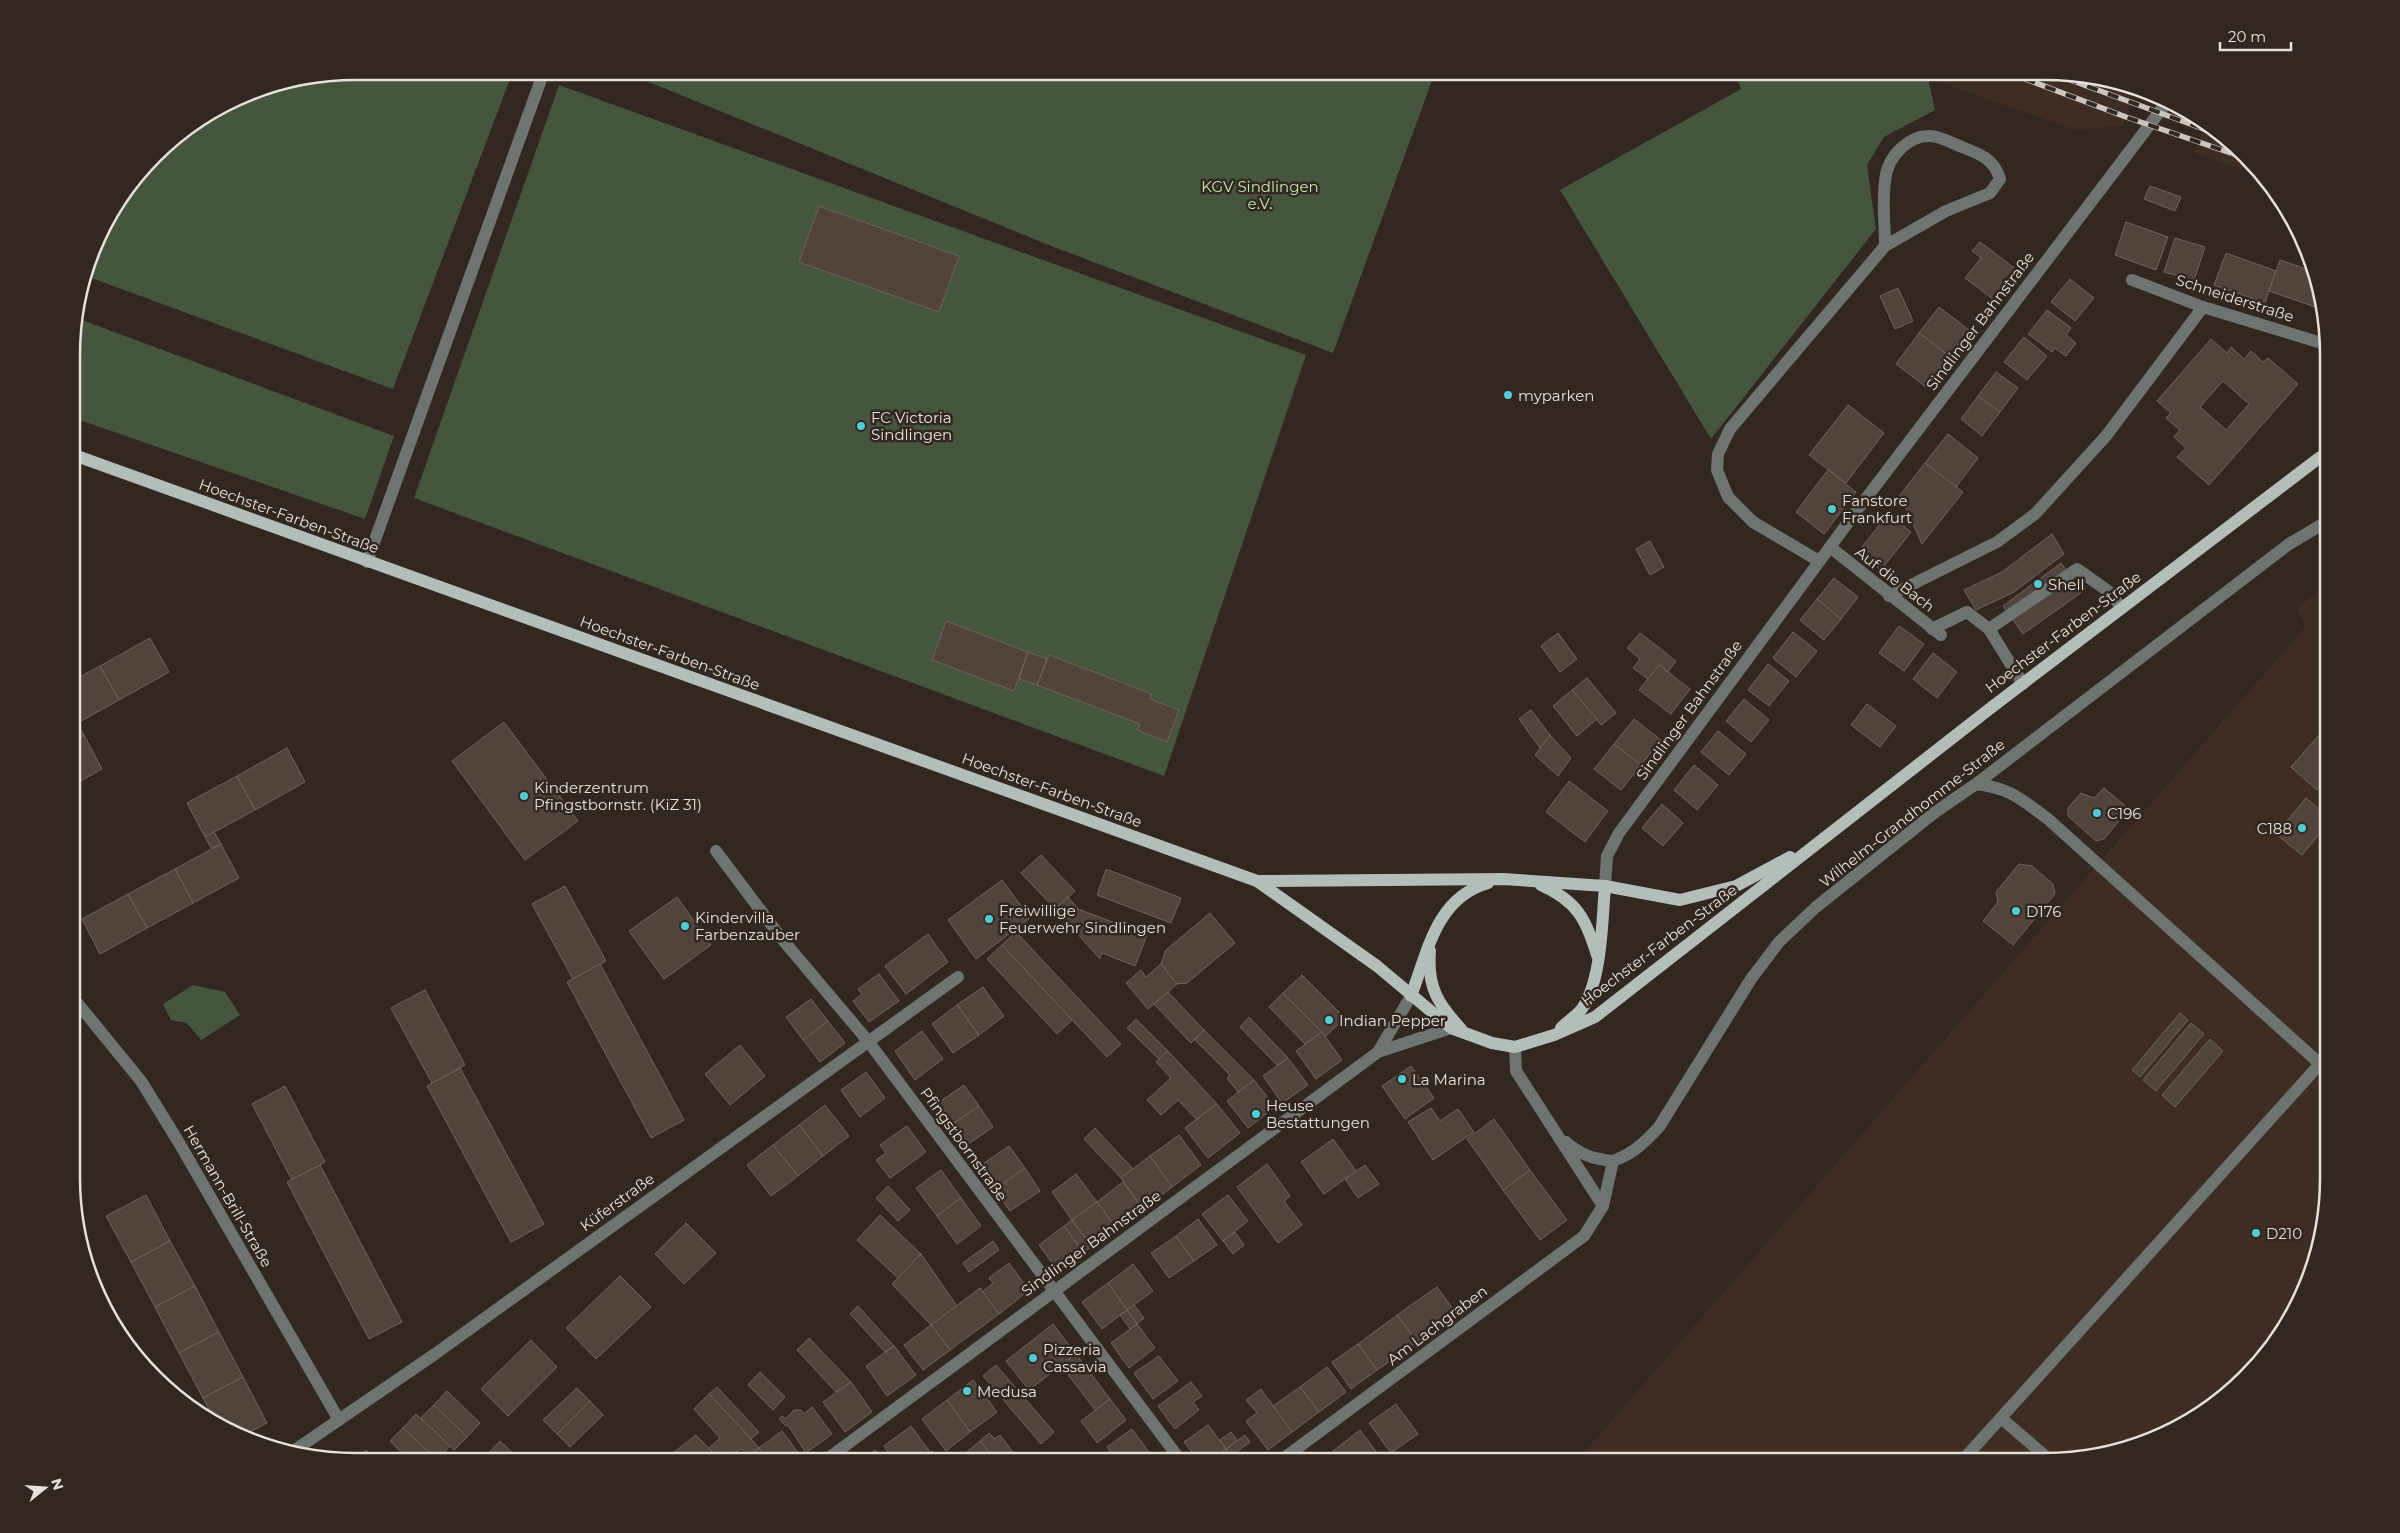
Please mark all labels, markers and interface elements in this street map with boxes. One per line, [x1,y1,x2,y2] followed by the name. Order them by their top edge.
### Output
[2220,20,2291,52] scale bar
[2228,27,2266,46] text: 20 m
[1201,177,1319,213] park label: KGV Sindlingen e.V.
[1922,248,2038,394] street label: Sindlinger Bahnstraße
[2174,270,2296,326] street label: Schneiderstraße
[1518,386,1594,405] place label: myparken
[1502,389,1514,401] marker: myparken
[871,408,952,444] place label: FC Victoria Sindlingen
[855,420,867,432] marker: FC Victoria Sindlingen
[196,475,382,557] street label: Hoechster-Farben-Straße
[1842,491,1912,527] place label: Fanstore Frankfurt
[1826,503,1838,515] marker: Fanstore Frankfurt
[1852,542,1938,616] street label: Auf die Bach
[1981,567,2145,697] street label: Hoechster-Farben-Straße
[2048,575,2085,594] place label: Shell
[2032,578,2044,590] marker: Shell
[577,612,763,694] street label: Hoechster-Farben-Straße
[1632,636,1746,784] street label: Sindlinger Bahnstraße
[1815,735,2009,891] street label: Wilhelm-Grandhomme-Straße
[959,749,1145,831] street label: Hoechster-Farben-Straße
[534,778,702,814] place label: Kinderzentrum Pfingstbornstr. (KiZ 31)
[518,790,530,802] marker: Kinderzentrum Pfingstbornstr. (KiZ 31)
[2107,804,2141,823] place label: C196
[2091,807,2103,819] marker: C196
[2257,819,2292,838] place label: C188
[2296,822,2308,834] marker: C188
[1577,880,1741,1010] street label: Hoechster-Farben-Straße
[999,901,1166,937] place label: Freiwillige Feuerwehr Sindlingen
[2026,902,2061,921] place label: D176
[2010,905,2022,917] marker: D176
[695,908,800,944] place label: Kindervilla Farbenzauber
[983,913,995,925] marker: Freiwillige Feuerwehr Sindlingen
[679,920,691,932] marker: Kindervilla Farbenzauber
[1339,1011,1446,1030] place label: Indian Pepper
[1323,1014,1335,1026] marker: Indian Pepper
[1412,1070,1486,1089] place label: La Marina
[1396,1073,1408,1085] marker: La Marina
[916,1083,1012,1205] street label: Pfingstbornstraße
[1266,1096,1370,1132] place label: Heuse Bestattungen
[1250,1108,1262,1120] marker: Heuse Bestattungen
[179,1121,277,1271] street label: Hermann-Brill-Straße
[576,1169,658,1235] street label: Küferstraße
[1017,1186,1165,1300] street label: Sindlinger Bahnstraße
[2266,1224,2302,1243] place label: D210
[2250,1227,2262,1239] marker: D210
[1383,1281,1491,1369] street label: Am Lachgraben
[1043,1340,1107,1376] place label: Pizzeria Cassavia
[1027,1352,1039,1364] marker: Pizzeria Cassavia
[977,1382,1037,1401] place label: Medusa
[961,1385,973,1397] marker: Medusa
[20,1463,70,1513] north arrow
[47,1476,68,1492] text: N

